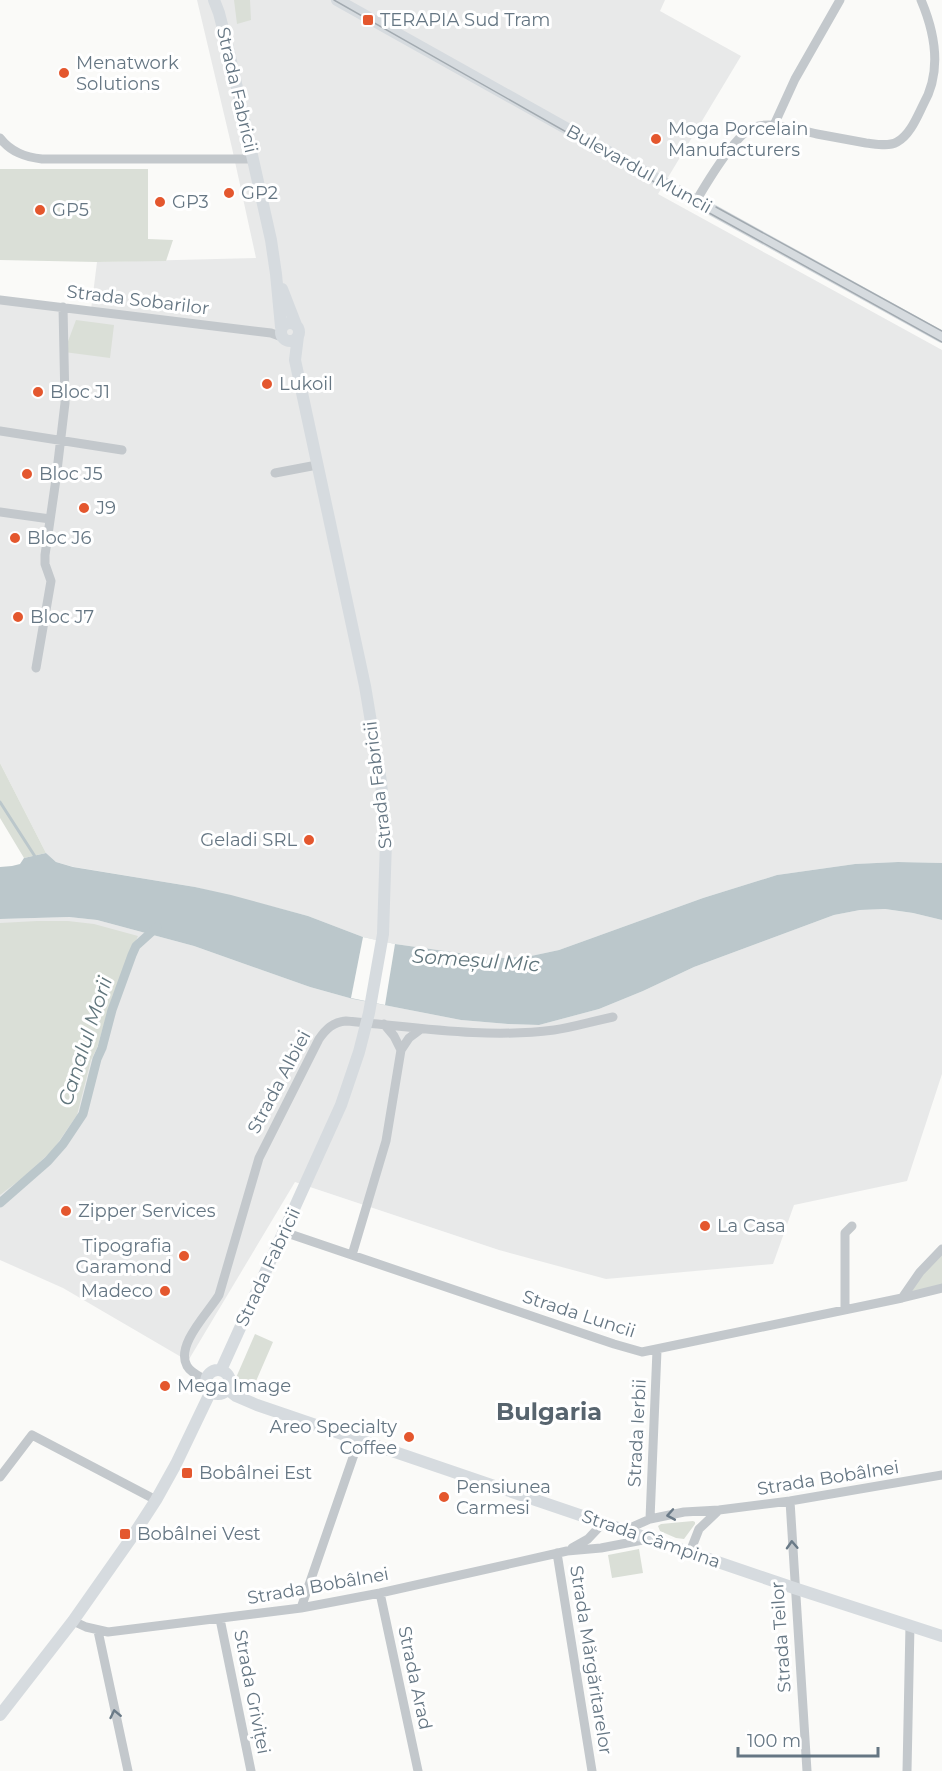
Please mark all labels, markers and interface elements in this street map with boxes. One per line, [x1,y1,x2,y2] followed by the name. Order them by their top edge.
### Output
[380,9,550,31] place label: TERAPIA Sud Tram
[361,13,375,27] marker: TERAPIA Sud Tram
[212,25,262,155] street label: Strada Fabricii
[76,52,179,95] place label: Menatwork Solutions
[57,66,71,80] marker: Menatwork Solutions
[668,118,808,161] place label: Moga Porcelain Manufacturers
[562,120,716,218] street label: Bulevardul Muncii
[649,132,663,146] marker: Moga Porcelain Manufacturers
[241,182,278,204] place label: GP2
[222,186,236,200] marker: GP2
[172,191,209,213] place label: GP3
[153,195,167,209] marker: GP3
[52,199,89,221] place label: GP5
[33,203,47,217] marker: GP5
[65,280,211,320] street label: Strada Sobarilor
[279,373,333,395] place label: Lukoil
[260,377,274,391] marker: Lukoil
[50,381,110,403] place label: Bloc J1
[31,385,45,399] marker: Bloc J1
[39,463,103,485] place label: Bloc J5
[20,467,34,481] marker: Bloc J5
[95,497,116,519] place label: J9
[77,501,91,515] marker: J9
[27,527,92,549] place label: Bloc J6
[8,531,22,545] marker: Bloc J6
[30,606,94,628] place label: Bloc J7
[11,610,25,624] marker: Bloc J7
[359,720,397,850] street label: Strada Fabricii
[200,829,297,851] place label: Geladi SRL
[302,833,316,847] marker: Geladi SRL
[411,944,541,977] water label: Someșul Mic
[53,973,117,1109] water label: Canalul Morii
[243,1027,315,1137] street label: Strada Albiei
[78,1200,216,1222] place label: Zipper Services
[59,1204,73,1218] marker: Zipper Services
[231,1204,305,1330] street label: Strada Fabricii
[717,1215,786,1237] place label: La Casa
[698,1219,712,1233] marker: La Casa
[76,1235,172,1278] place label: Tipografia Garamond
[177,1249,191,1263] marker: Tipografia Garamond
[81,1280,153,1302] place label: Madeco
[158,1284,172,1298] marker: Madeco
[520,1285,638,1343] street label: Strada Luncii
[177,1375,291,1397] place label: Mega Image
[623,1378,651,1488] street label: Strada Ierbii
[158,1379,172,1393] marker: Mega Image
[496,1397,602,1426] district label: Bulgaria
[270,1416,397,1459] place label: Areo Specialty Coffee
[402,1430,416,1444] marker: Areo Specialty Coffee
[755,1456,901,1500] street label: Strada Bobâlnei
[199,1462,312,1484] place label: Bobâlnei Est
[180,1466,194,1480] marker: Bobâlnei Est
[456,1476,551,1519] place label: Pensiunea Carmesi
[437,1490,451,1504] marker: Pensiunea Carmesi
[579,1505,723,1573] street label: Strada Câmpina
[666,1508,676,1521] one-way arrow
[137,1523,261,1545] place label: Bobâlnei Vest
[118,1527,132,1541] marker: Bobâlnei Vest
[785,1540,798,1549] one-way arrow
[245,1563,391,1609] street label: Strada Bobâlnei
[565,1564,617,1756] street label: Strada Mărgăritarelor
[766,1581,796,1693] street label: Strada Teilor
[393,1624,437,1732] street label: Strada Arad
[228,1628,275,1756] street label: Strada Griviței
[109,1709,122,1719] one-way arrow
[738,1720,878,1758] scale bar
[747,1730,801,1752] text: 100 m

